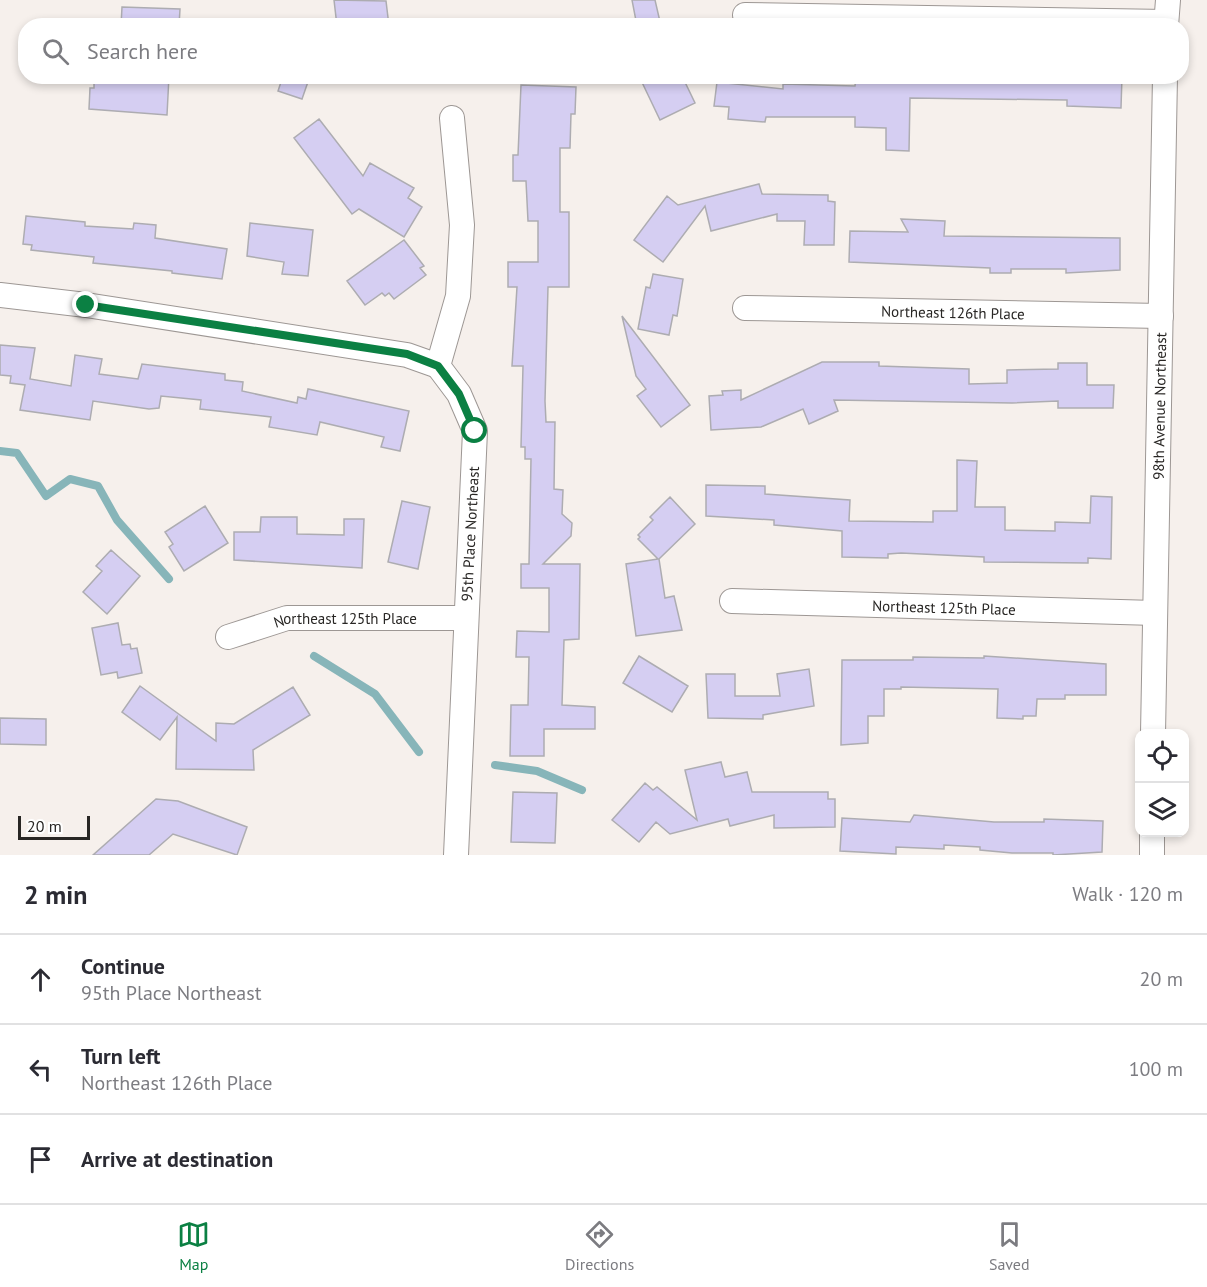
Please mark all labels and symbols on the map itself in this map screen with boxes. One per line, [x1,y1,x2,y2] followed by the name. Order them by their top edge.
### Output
[72,291,98,317] route end
[881,301,1025,323] street label: Northeast 126th Place
[1148,332,1170,480] street label: 98th Avenue Northeast
[461,417,487,443] route start
[457,466,483,602] street label: 95th Place Northeast
[872,595,1016,619] street label: Northeast 125th Place
[271,609,417,631] street label: Northeast 125th Place
[18,813,90,840] scale bar

